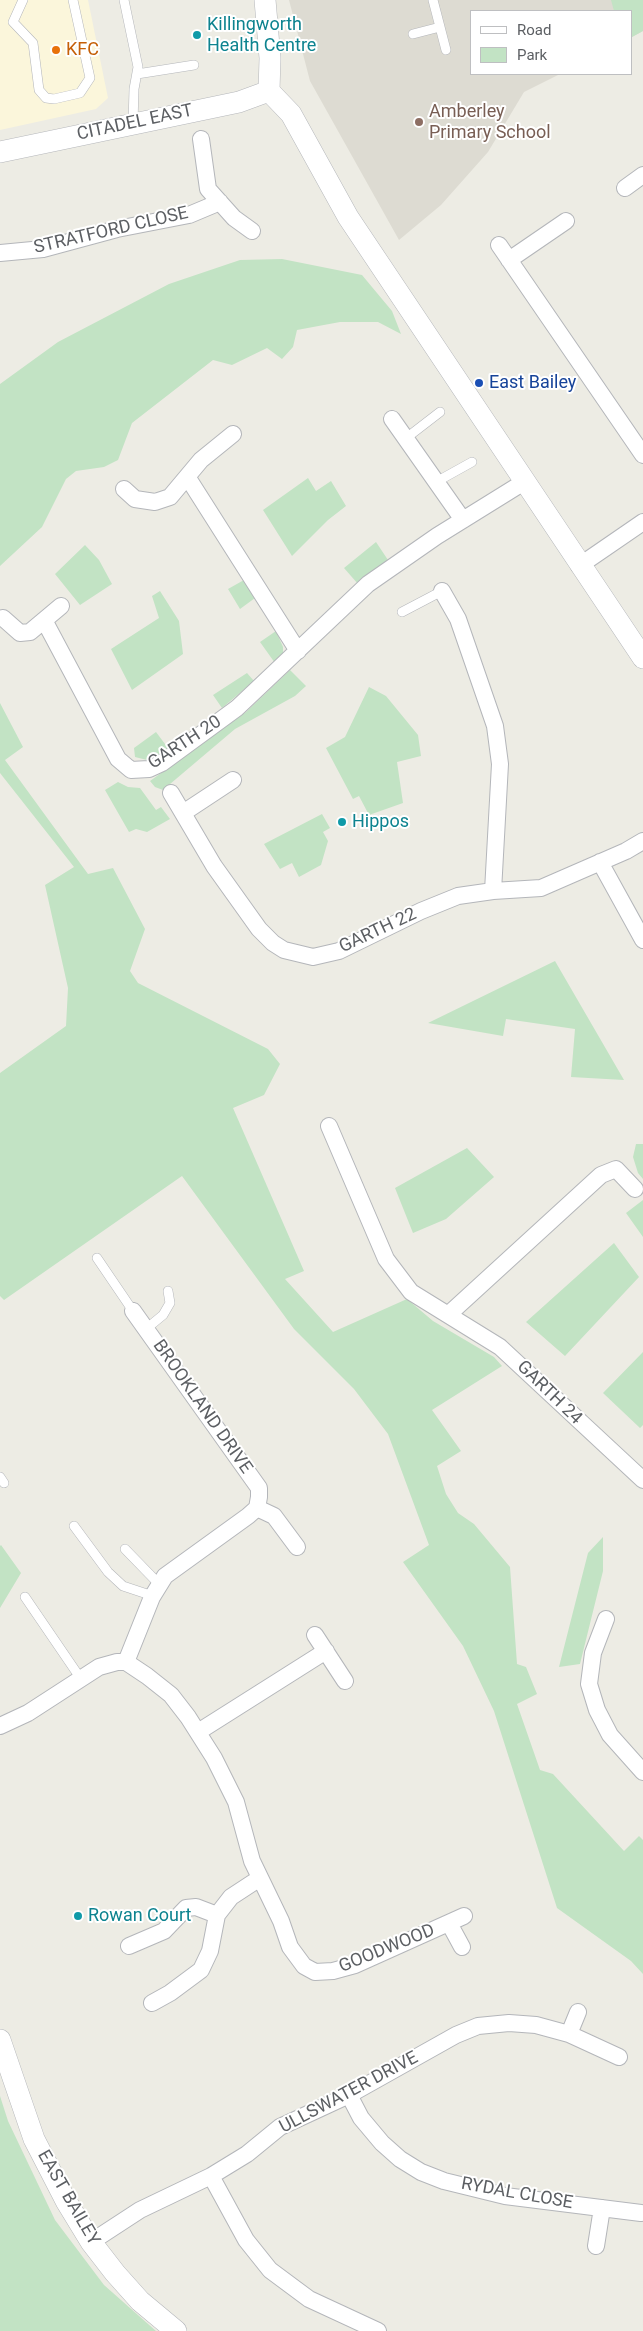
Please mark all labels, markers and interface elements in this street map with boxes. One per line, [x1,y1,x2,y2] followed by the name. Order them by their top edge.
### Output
[470,10,633,75] legend
[207,14,316,56] place label: Killingworth Health Centre
[517,21,551,39] text: Road
[191,29,203,41] marker: Killingworth Health Centre
[66,39,99,61] place label: KFC
[50,44,62,56] marker: KFC
[517,46,547,64] text: Park
[75,100,195,146] street label: CITADEL EAST
[429,101,551,144] place label: Amberley Primary School
[413,116,425,128] marker: Amberley Primary School
[32,203,190,259] street label: STRATFORD CLOSE
[489,372,576,394] place label: East Bailey
[473,377,485,389] marker: East Bailey
[144,711,226,775] street label: GARTH 20
[352,811,409,833] place label: Hippos
[336,816,348,828] marker: Hippos
[336,904,420,958] street label: GARTH 22
[148,1336,256,1478] street label: BROOKLAND DRIVE
[512,1357,586,1429] street label: GARTH 24
[88,1905,191,1927] place label: Rowan Court
[72,1910,84,1922] marker: Rowan Court
[336,1920,438,1978] street label: GOODWOOD
[276,2047,422,2139] street label: ULLSWATER DRIVE
[32,2147,104,2249] street label: EAST BAILEY
[459,2174,575,2214] street label: RYDAL CLOSE

